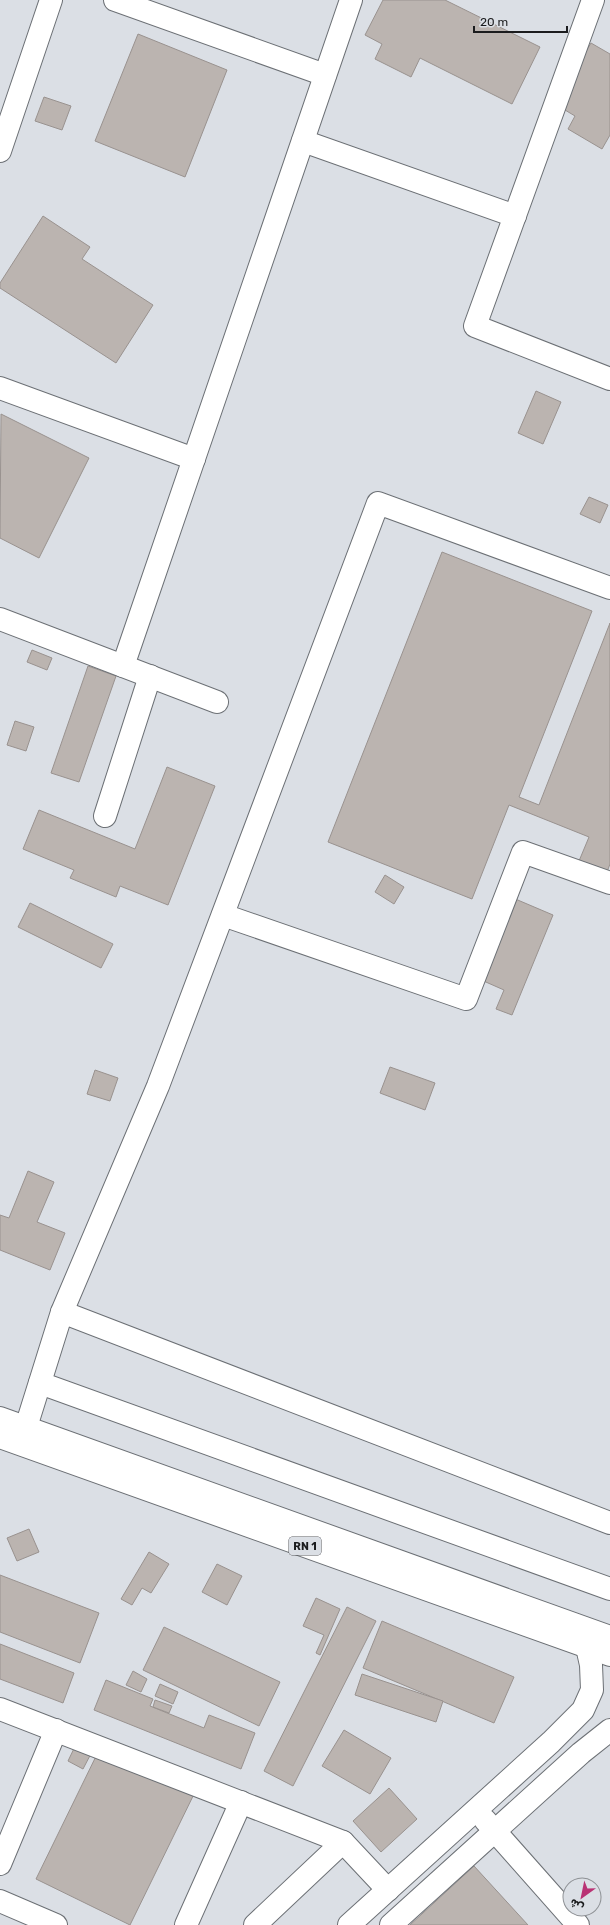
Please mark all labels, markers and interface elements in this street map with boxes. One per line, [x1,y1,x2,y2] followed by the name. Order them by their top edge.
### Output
[474,8,567,34] scale bar
[480,15,508,29] text: 20 m
[289,1537,321,1555] road number: RN 1
[562,1877,602,1917] north arrow
[567,1896,586,1914] text: ش

